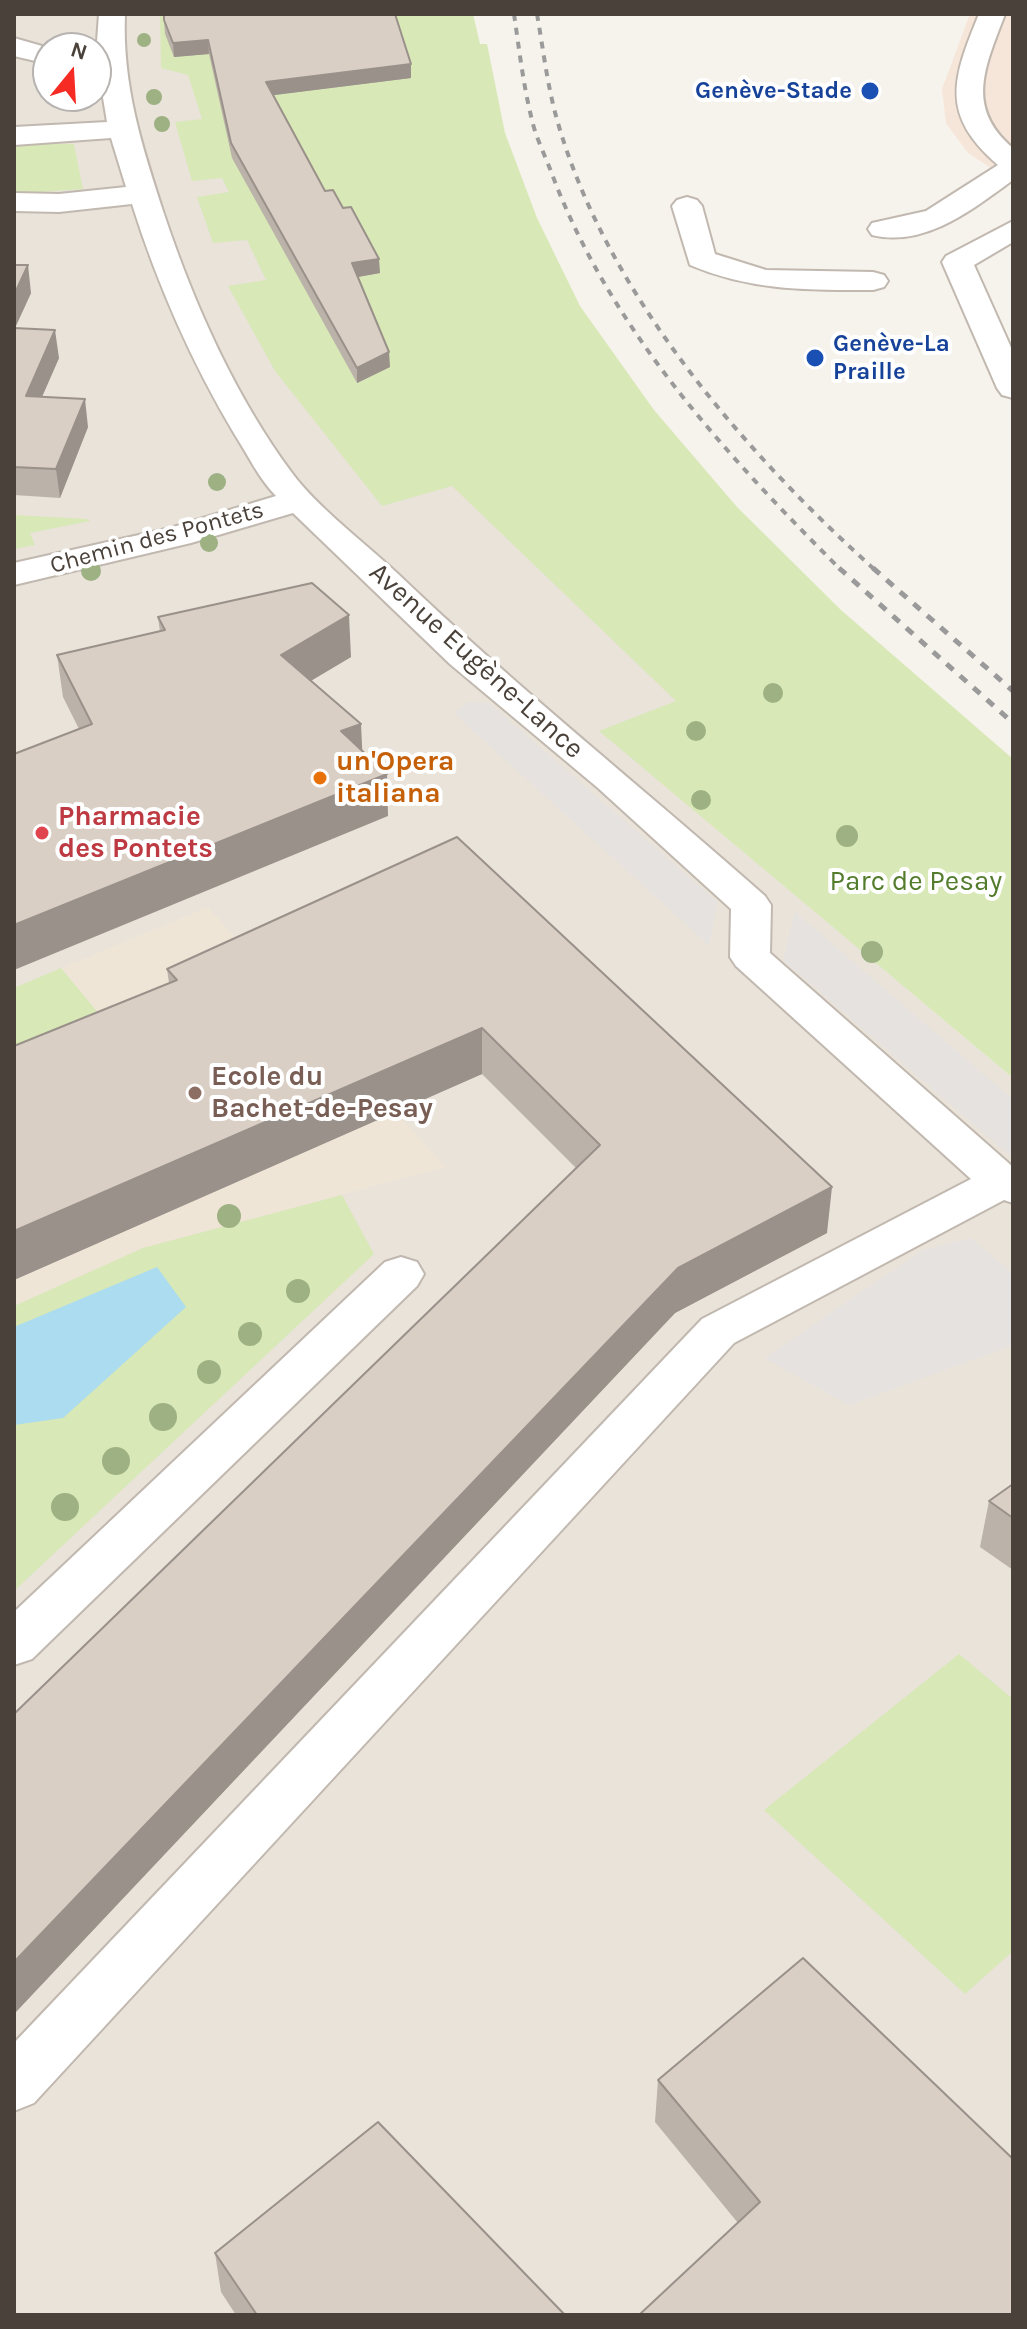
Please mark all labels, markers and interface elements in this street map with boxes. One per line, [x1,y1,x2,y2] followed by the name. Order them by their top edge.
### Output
[32,32,112,112] north arrow
[67,36,90,66] text: N
[695,77,852,105] place label: Genève-Stade
[859,80,881,102] marker: Genève-Stade
[833,330,950,386] place label: Genève-La Praille
[804,347,826,369] marker: Genève-La Praille
[47,496,267,580] street label: Chemin des Pontets
[362,556,590,766] street label: Avenue Eugène-Lance
[336,745,454,811] place label: un'Opera italiana
[311,769,329,787] marker: un'Opera italiana
[58,800,213,866] place label: Pharmacie des Pontets
[33,824,51,842] marker: Pharmacie des Pontets
[830,865,1002,899] park label: Parc de Pesay
[211,1060,433,1126] place label: Ecole du Bachet-de-Pesay
[186,1084,204,1102] marker: Ecole du Bachet-de-Pesay

